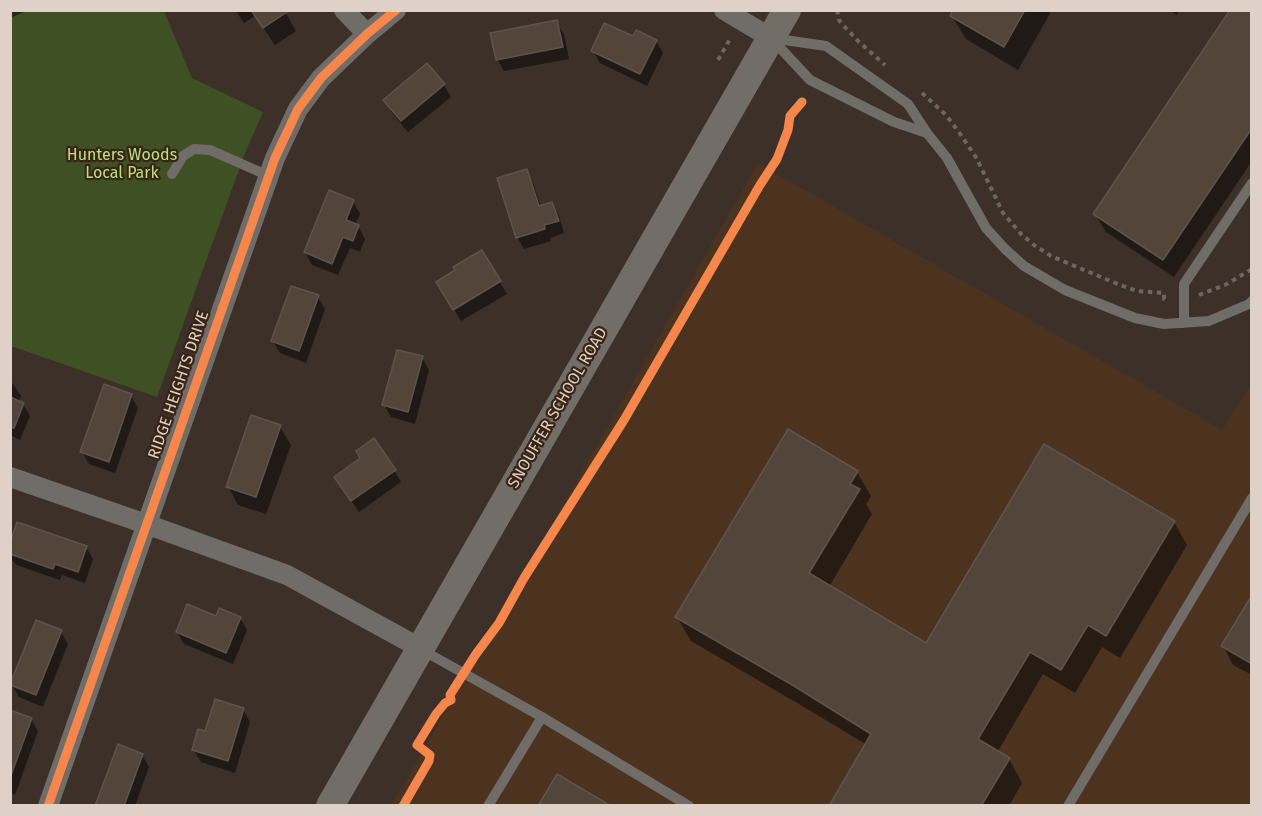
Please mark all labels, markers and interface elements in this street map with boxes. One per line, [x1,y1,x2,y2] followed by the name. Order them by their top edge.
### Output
[67,146,177,184] park label: Hunters Woods Local Park
[145,308,213,462] street label: RIDGE HEIGHTS DRIVE
[504,324,612,492] street label: SNOUFFER SCHOOL ROAD

